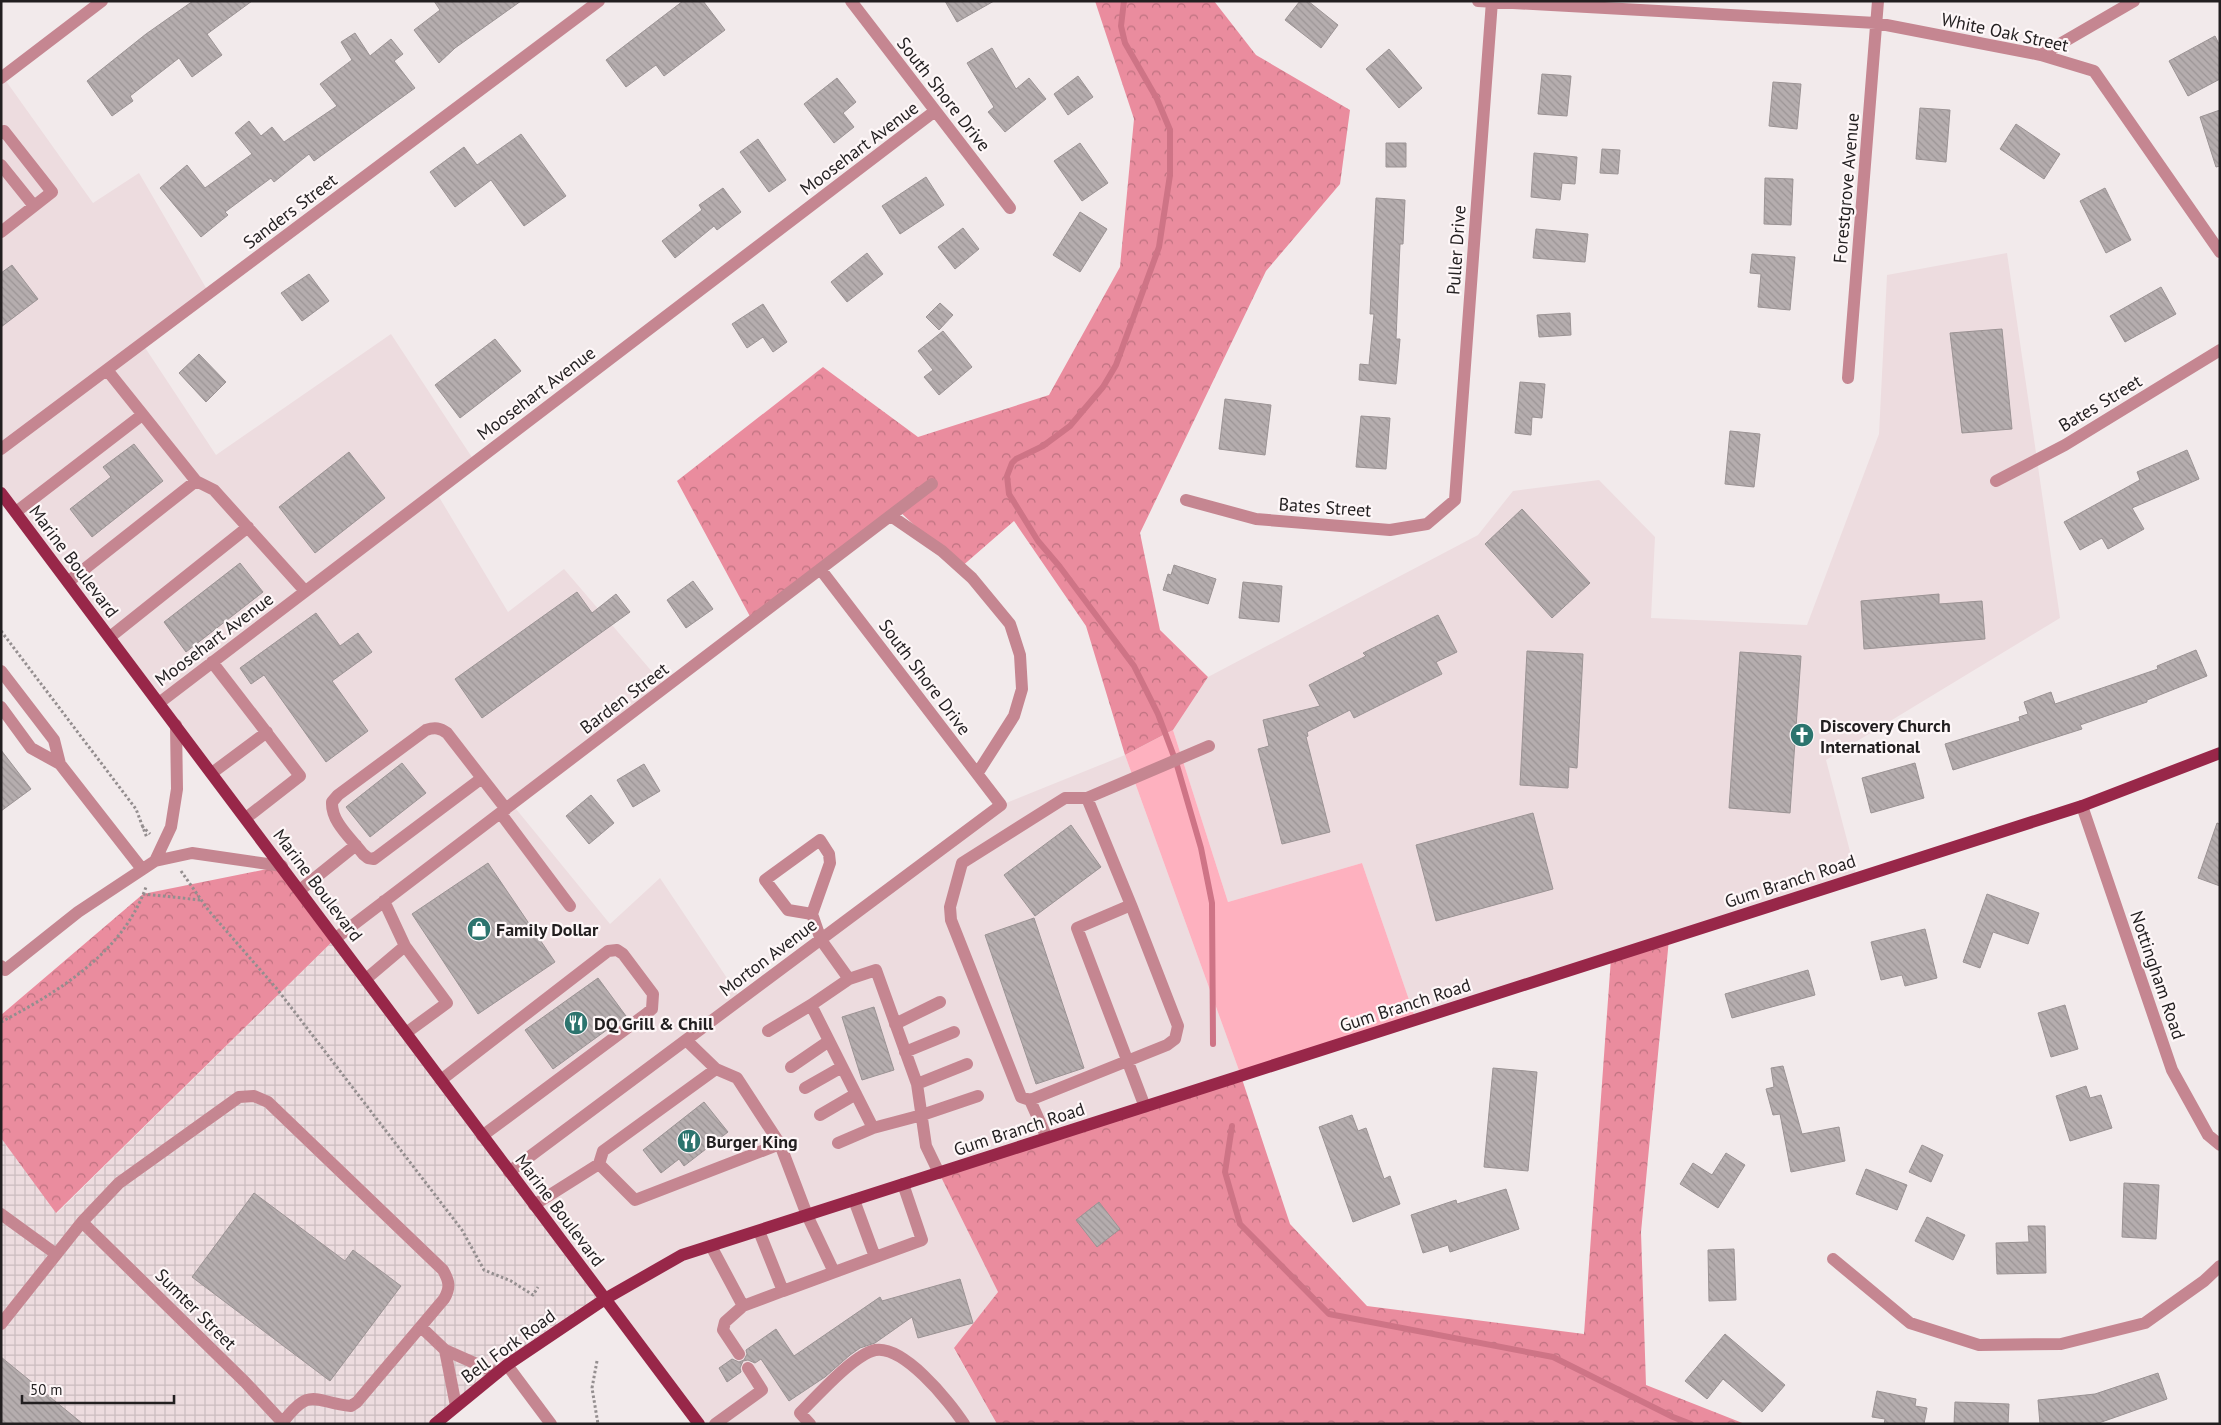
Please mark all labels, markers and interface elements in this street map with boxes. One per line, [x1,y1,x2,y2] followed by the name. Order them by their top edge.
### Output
[1939,7,2071,57] street label: White Oak Street
[892,32,996,156] street label: South Shore Drive
[795,96,923,200] street label: Moosehart Avenue
[1828,112,1864,264] street label: Forestgrove Avenue
[238,168,342,254] street label: Sanders Street
[1441,204,1471,296] street label: Puller Drive
[472,341,600,445] street label: Moosehart Avenue
[2054,369,2146,437] street label: Bates Street
[1278,492,1372,522] street label: Bates Street
[24,500,124,622] street label: Marine Boulevard
[150,587,278,691] street label: Moosehart Avenue
[874,615,976,739] street label: South Shore Drive
[575,657,673,739] street label: Barden Street
[1820,714,1951,758] place label: Discovery Church International
[1789,722,1815,748] church icon: Discovery Church International
[268,824,368,946] street label: Marine Boulevard
[1722,849,1858,913] street label: Gum Branch Road
[2125,908,2191,1042] street label: Nottingham Road
[715,913,821,1001] street label: Morton Avenue
[466,916,492,942] shop icon: Family Dollar
[496,918,599,941] place label: Family Dollar
[1337,973,1473,1037] street label: Gum Branch Road
[563,1010,589,1036] restaurant icon: DQ Grill & Chill
[594,1012,714,1035] place label: DQ Grill & Chill
[951,1097,1087,1161] street label: Gum Branch Road
[676,1128,702,1154] restaurant icon: Burger King
[706,1130,798,1153] place label: Burger King
[510,1149,610,1271] street label: Marine Boulevard
[150,1263,242,1355] street label: Sumter Street
[456,1304,560,1388] street label: Bell Fork Road
[22,1372,175,1404] scale bar
[30,1380,63,1399] text: 50 m

